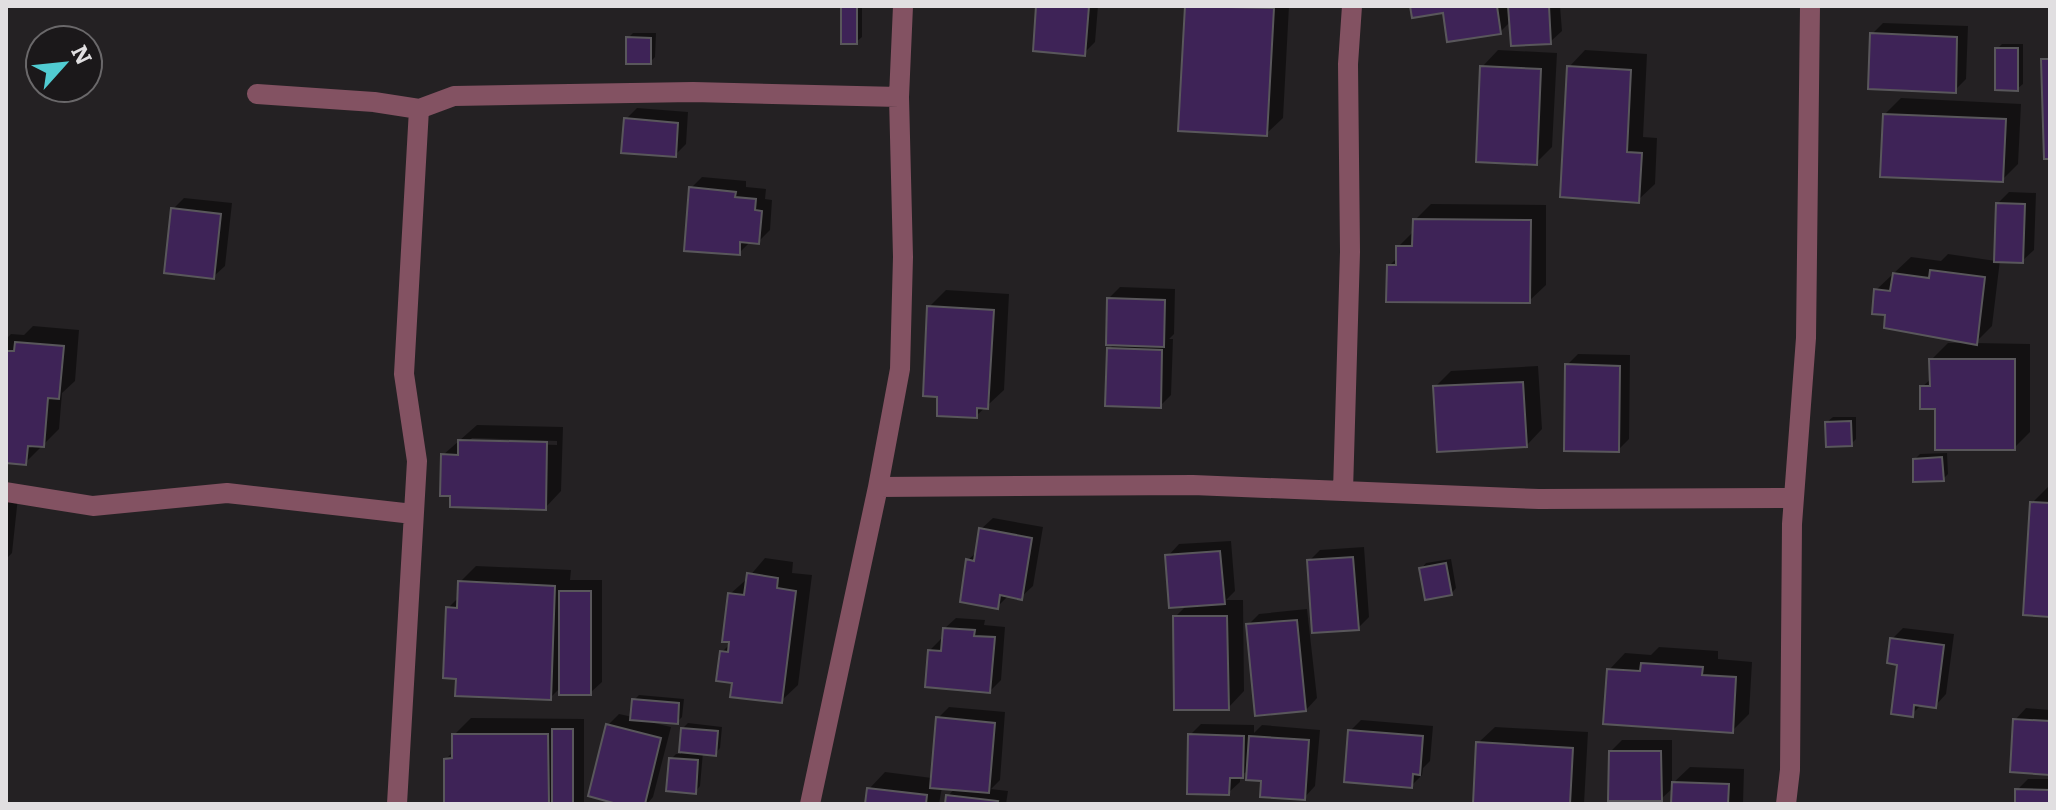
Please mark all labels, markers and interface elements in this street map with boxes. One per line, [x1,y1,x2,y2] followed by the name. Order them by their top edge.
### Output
[24,24,104,104] north arrow
[64,39,102,70] text: N

